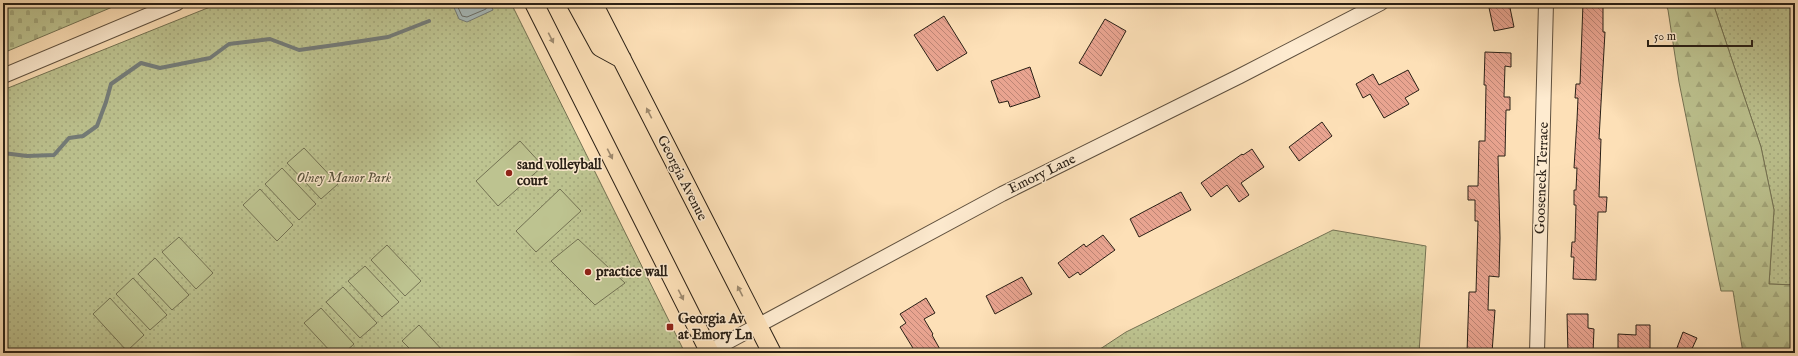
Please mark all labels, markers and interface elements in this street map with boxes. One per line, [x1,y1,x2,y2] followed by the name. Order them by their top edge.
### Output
[1648,22,1752,48] scale bar
[1654,29,1676,44] text: 50 m
[548,32,555,44] one-way arrow
[646,107,652,118] one-way arrow
[1531,121,1553,234] street label: Gooseneck Terrace
[653,132,711,224] street label: Georgia Avenue
[607,148,613,159] one-way arrow
[1005,150,1079,198] street label: Emory Lane
[517,156,603,190] place label: sand volleyball court
[504,168,514,178] marker: sand volleyball court
[297,169,392,187] park label: Olney Manor Park
[595,263,669,281] place label: practice wall
[583,267,593,277] marker: practice wall
[737,285,743,297] one-way arrow
[678,289,684,301] one-way arrow
[678,310,753,344] place label: Georgia Av at Emory Ln
[665,322,675,332] marker: Georgia Av at Emory Ln

